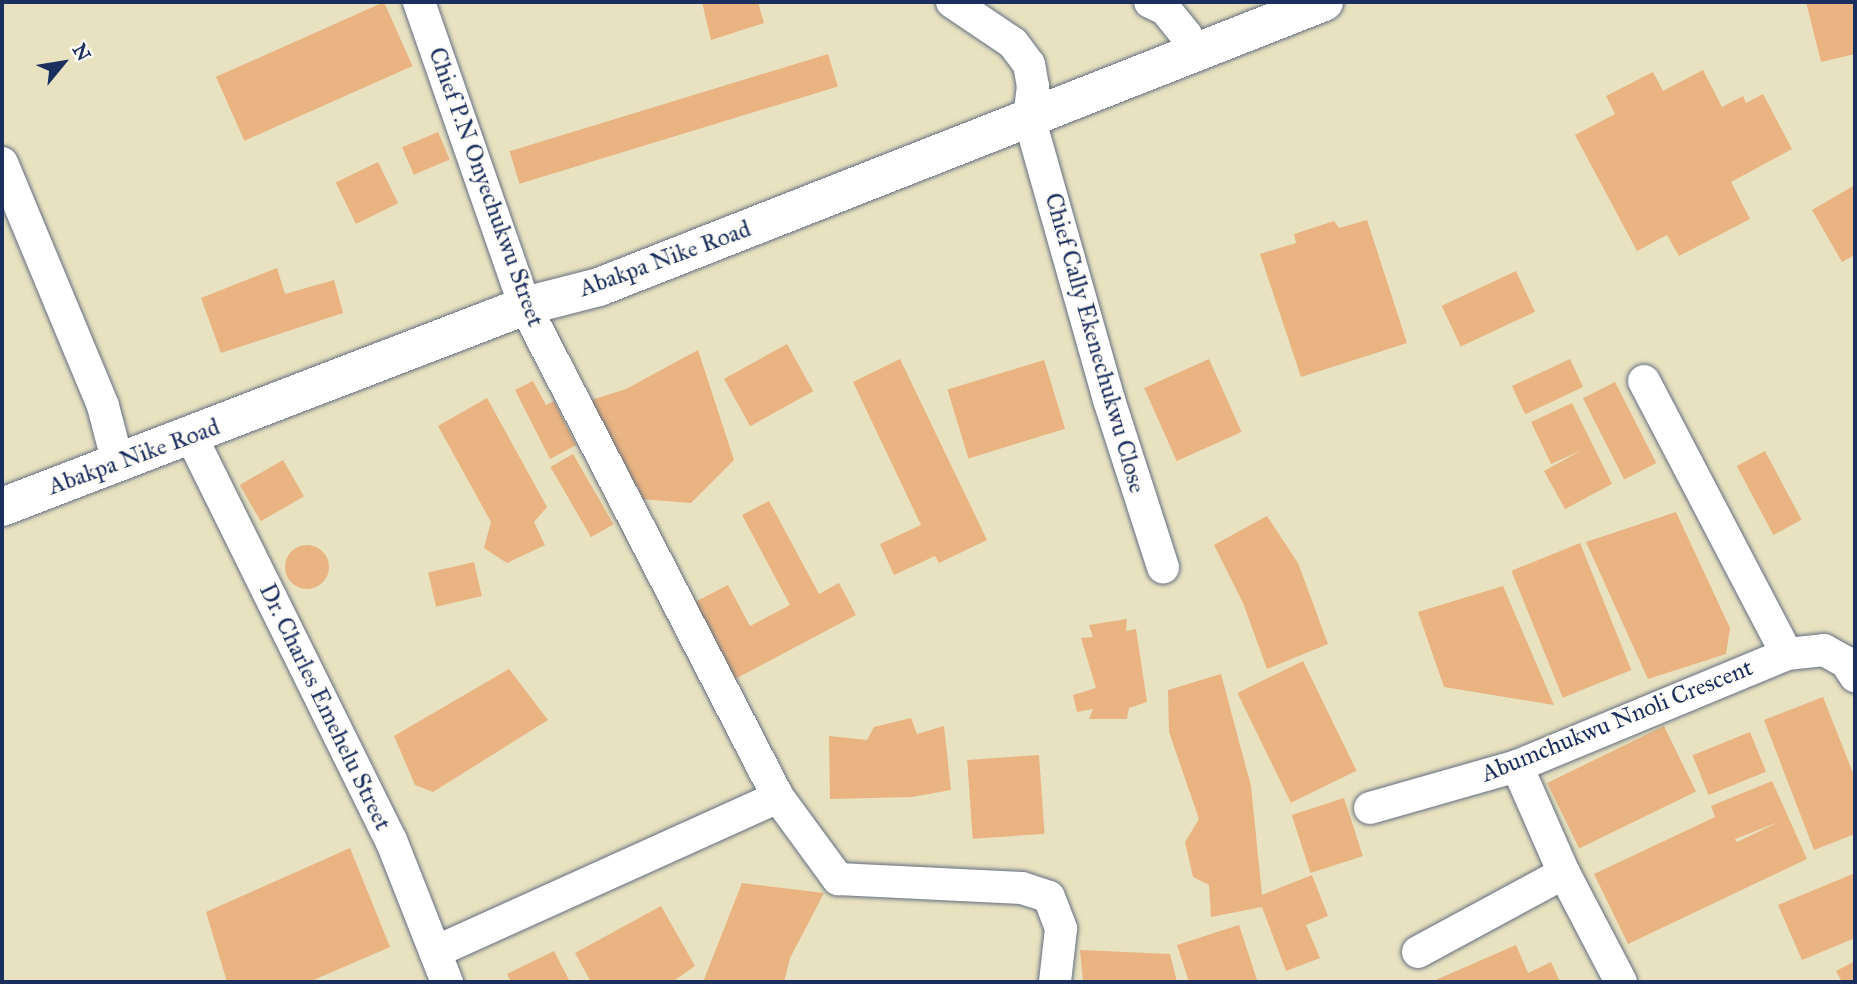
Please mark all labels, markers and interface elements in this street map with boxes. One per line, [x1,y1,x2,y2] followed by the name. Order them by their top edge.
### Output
[28,28,98,98] north arrow
[68,40,96,65] text: N
[422,43,550,331] street label: Chief P.N Onyechukwu Street
[1038,190,1152,496] street label: Chief Cally Ekenechukwu Close
[575,215,755,303] street label: Abakpa Nike Road
[44,413,224,501] street label: Abakpa Nike Road
[253,579,397,835] street label: Dr. Charles Emehelu Street
[1477,653,1757,789] street label: Abumchukwu Nnoli Crescent

